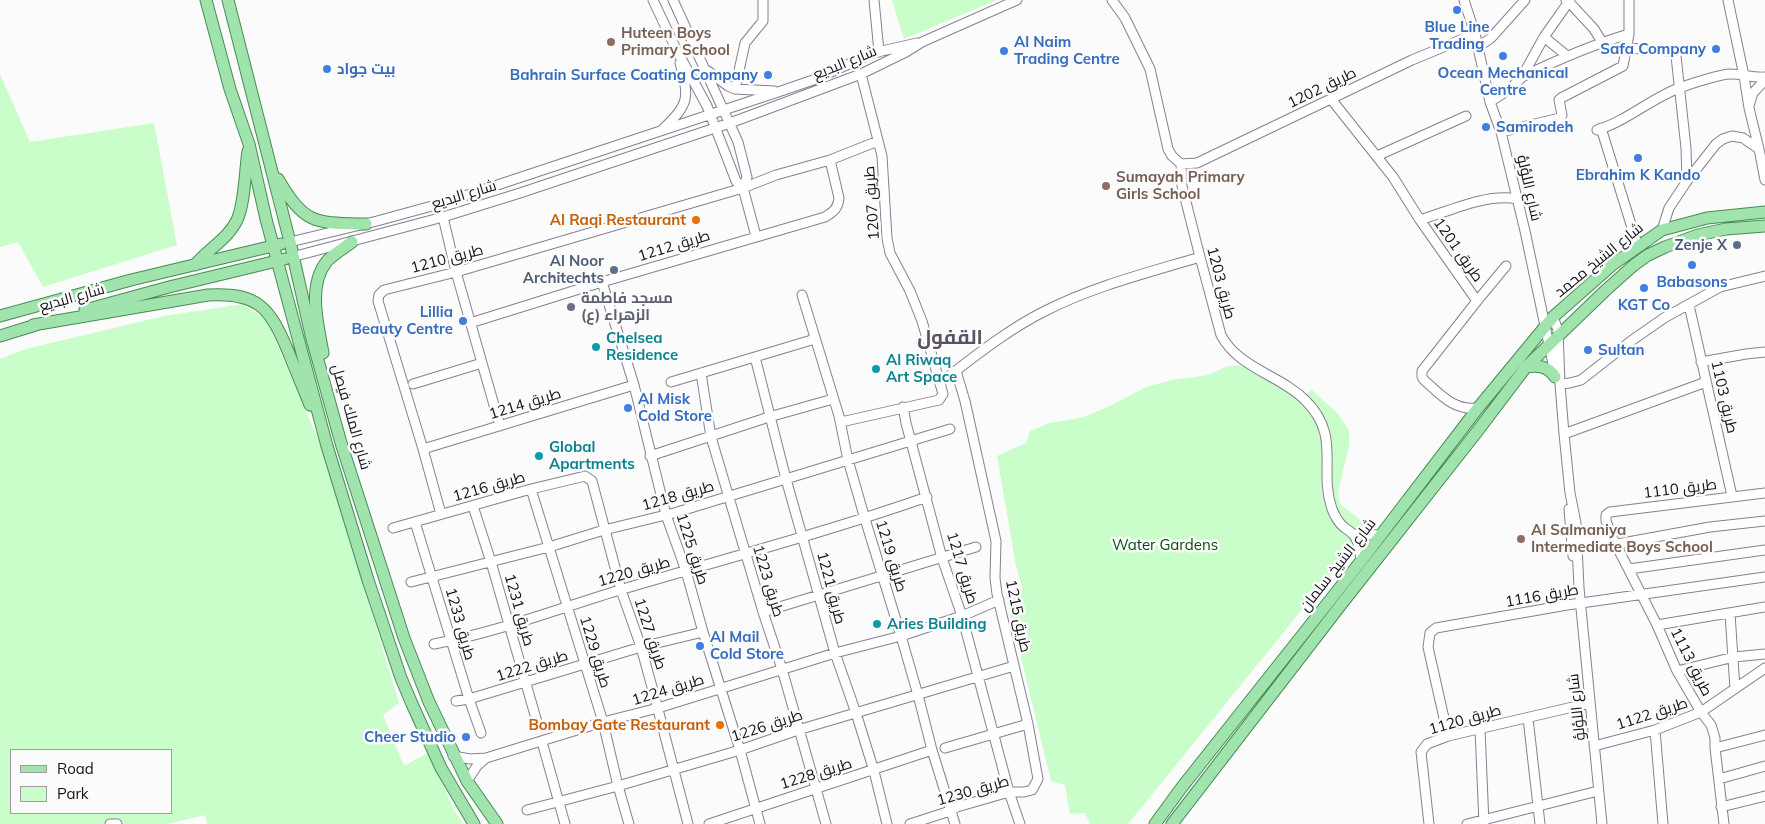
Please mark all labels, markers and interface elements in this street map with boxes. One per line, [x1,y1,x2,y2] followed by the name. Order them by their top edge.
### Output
[1451,4,1463,16] marker: Blue Line Trading
[1424,18,1490,53] place label: Blue Line Trading
[621,24,730,59] place label: Huteen Boys Primary School
[1014,33,1120,68] place label: Al Naim Trading Centre
[605,36,617,48] marker: Huteen Boys Primary School
[1600,40,1706,58] place label: Safa Company
[811,42,879,84] street label: شارع البديع
[1710,43,1722,55] marker: Safa Company
[998,45,1010,57] marker: Al Naim Trading Centre
[1497,50,1509,62] marker: Ocean Mechanical Centre
[337,60,395,78] place label: بيت جواد
[321,63,333,75] marker: بيت جواد
[1285,64,1359,112] street label: طريق 1202
[1438,64,1568,99] place label: Ocean Mechanical Centre
[510,66,758,84] place label: Bahrain Surface Coating Company
[762,69,774,81] marker: Bahrain Surface Coating Company
[1496,118,1574,136] place label: Samirodeh
[1480,121,1492,133] marker: Samirodeh
[1632,152,1644,164] marker: Ebrahim K Kando
[1513,153,1545,223] street label: شارع اللؤلؤ
[860,165,884,241] street label: طريق 1207
[1576,166,1700,184] place label: Ebrahim K Kando
[1116,168,1245,203] place label: Sumayah Primary Girls School
[429,177,499,213] street label: شارع البديع
[1100,180,1112,192] marker: Sumayah Primary Girls School
[550,211,686,229] place label: Al Raqi Restaurant
[690,214,702,226] marker: Al Raqi Restaurant
[1429,214,1487,286] street label: طريق 1201
[1551,219,1647,301] street label: شارع الشيخ محمد
[636,227,712,265] street label: طريق 1212
[1675,236,1727,254] place label: Zenje X
[1731,239,1743,251] marker: Zenje X
[409,241,485,277] street label: طريق 1210
[1203,245,1239,321] street label: طريق 1203
[523,252,604,287] place label: Al Noor Architechts
[1686,259,1698,271] marker: Babasons
[608,264,620,276] marker: Al Noor Architechts
[1656,273,1728,291] place label: Babasons
[37,280,107,316] street label: شارع البديع
[1638,282,1650,294] marker: KGT Co
[581,289,673,324] place label: مسجد فاطمة الزهراء (ع)
[1618,296,1670,314] place label: KGT Co
[565,301,577,313] marker: مسجد فاطمة الزهراء (ع)
[351,303,453,338] place label: Lillia Beauty Centre
[457,315,469,327] marker: Lillia Beauty Centre
[917,326,983,350] district label: القفول
[606,329,678,364] place label: Chelsea Residence
[590,341,602,353] marker: Chelsea Residence
[1598,341,1645,359] place label: Sultan
[1582,344,1594,356] marker: Sultan
[886,351,957,386] place label: Al Riwaq Art Space
[1707,359,1741,435] street label: طريق 1103
[327,362,375,472] street label: شارع الملك فيصل
[870,363,882,375] marker: Al Riwaq Art Space
[487,385,563,423] street label: طريق 1214
[638,390,712,425] place label: Al Misk Cold Store
[622,402,634,414] marker: Al Misk Cold Store
[549,438,635,473] place label: Global Apartments
[533,450,545,462] marker: Global Apartments
[451,468,527,506] street label: طريق 1216
[1642,476,1718,502] street label: طريق 1110
[640,477,716,515] street label: طريق 1218
[672,511,712,587] street label: طريق 1225
[1296,515,1380,615] street label: شارع الشيخ سلمان
[872,518,910,594] street label: طريق 1219
[1531,521,1713,556] place label: Al Salmaniya Intermediate Boys School
[943,530,981,606] street label: طريق 1217
[1515,533,1527,545] marker: Al Salmaniya Intermediate Boys School
[1112,536,1218,554] park label: Water Gardens
[749,543,787,619] street label: طريق 1223
[813,550,849,626] street label: طريق 1221
[596,553,672,591] street label: طريق 1220
[500,572,538,648] street label: طريق 1231
[1001,578,1035,654] street label: طريق 1215
[1504,581,1580,611] street label: طريق 1116
[441,586,479,662] street label: طريق 1233
[630,596,670,672] street label: طريق 1227
[576,614,614,690] street label: طريق 1229
[887,615,987,633] place label: Aries Building
[871,618,883,630] marker: Aries Building
[1666,625,1716,699] street label: طريق 1113
[710,628,784,663] place label: Al Mail Cold Store
[694,640,706,652] marker: Al Mail Cold Store
[494,647,570,685] street label: طريق 1222
[630,671,706,709] street label: طريق 1224
[1565,673,1589,741] street label: شارع اللؤلؤ
[1614,694,1690,734] street label: طريق 1122
[1427,701,1503,739] street label: طريق 1120
[729,706,805,746] street label: طريق 1226
[528,716,710,734] place label: Bombay Gate Restaurant
[714,719,726,731] marker: Bombay Gate Restaurant
[364,728,456,746] place label: Cheer Studio
[460,731,472,743] marker: Cheer Studio
[10,749,172,814] legend
[778,755,854,793] street label: طريق 1228
[57,759,94,778] text: Road
[935,772,1011,810] street label: طريق 1230
[57,784,89,803] text: Park

